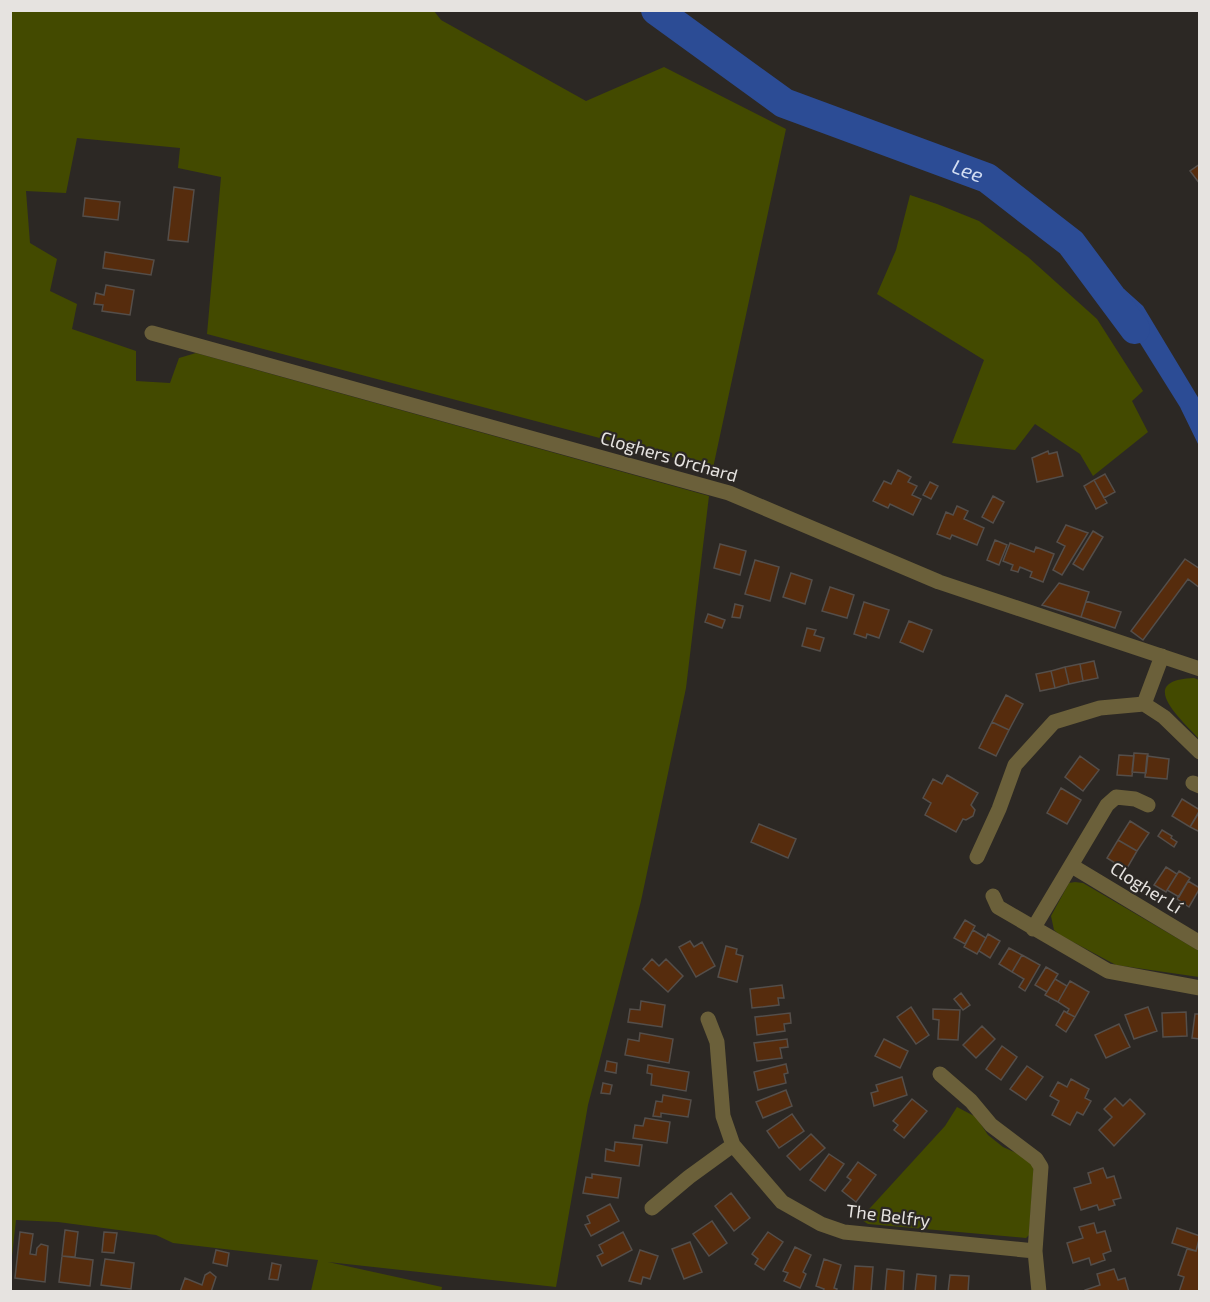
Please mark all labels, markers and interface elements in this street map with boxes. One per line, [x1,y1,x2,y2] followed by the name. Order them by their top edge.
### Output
[949,153,987,187] water label: Lee
[598,426,741,486] street label: Cloghers Orchard
[1107,856,1187,918] street label: Clogher Lí
[845,1199,932,1231] street label: The Belfry

